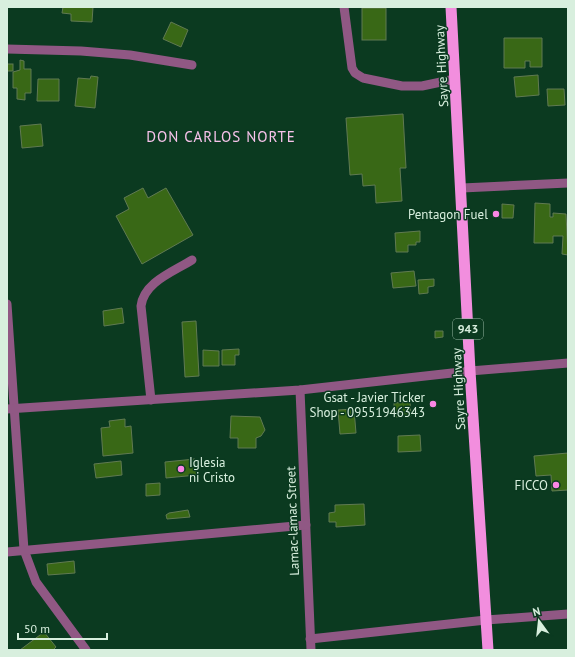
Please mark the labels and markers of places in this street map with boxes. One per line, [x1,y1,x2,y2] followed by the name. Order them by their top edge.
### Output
[408,206,488,223] place label: Pentagon Fuel
[491,209,501,219] marker: Pentagon Fuel
[310,389,426,421] place label: Gsat - Javier Ticker Shop - 09551946343
[428,399,438,409] marker: Gsat - Javier Ticker Shop - 09551946343
[189,454,235,486] place label: Iglesia ni Cristo
[176,464,186,474] marker: Iglesia ni Cristo
[514,477,548,494] place label: FICCO
[551,480,561,490] marker: FICCO

